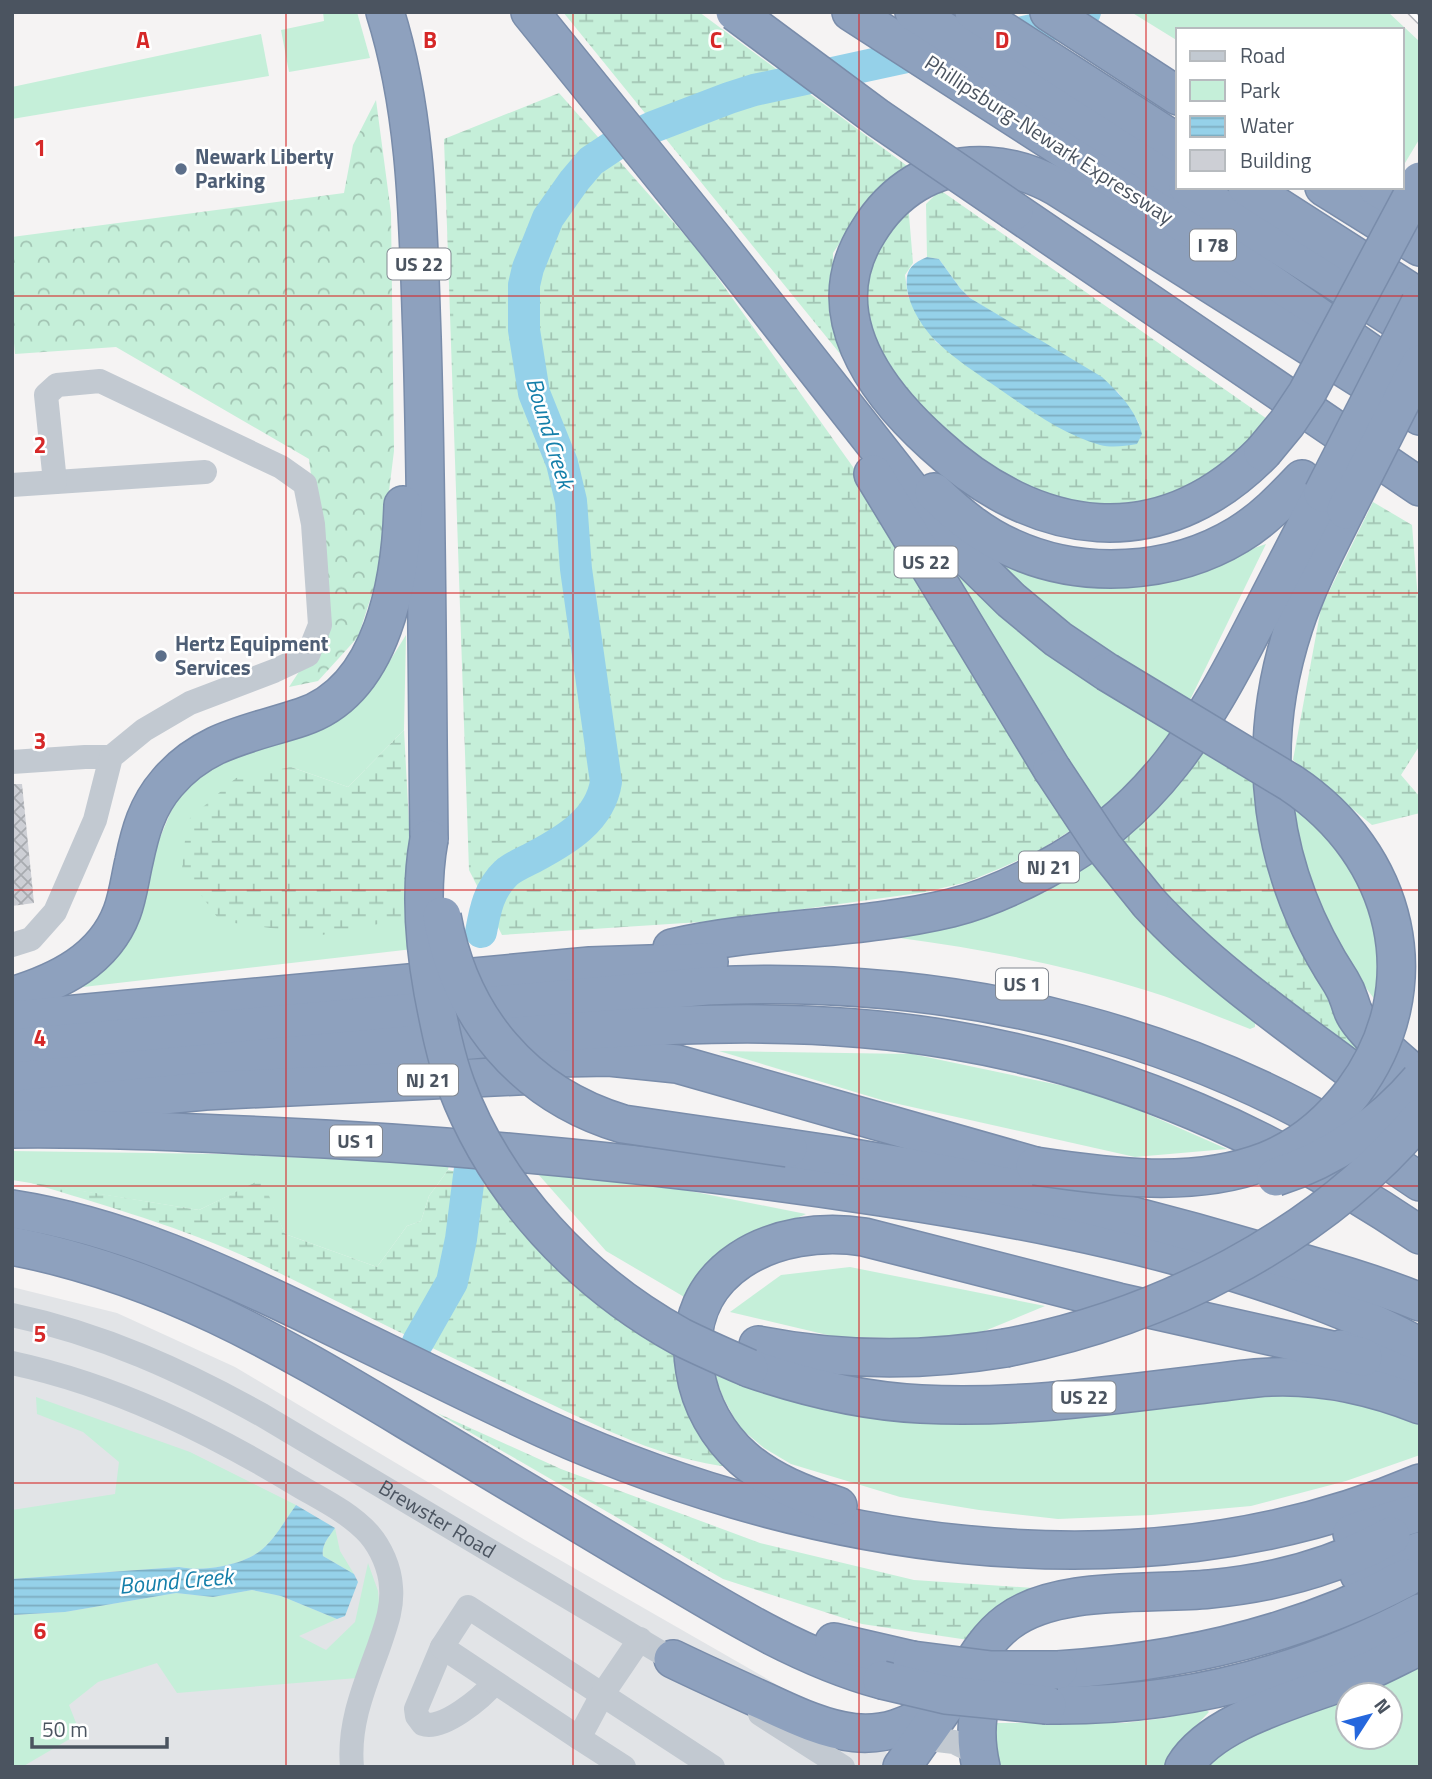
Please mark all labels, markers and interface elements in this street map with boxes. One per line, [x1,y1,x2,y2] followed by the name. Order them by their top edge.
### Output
[136,22,150,57] text: A
[423,22,437,57] text: B
[710,22,722,57] text: C
[995,22,1009,57] text: D
[1176,28,1404,189] legend
[1240,39,1285,71] text: Road
[919,46,1180,232] street label: Phillipsburg-Newark Expressway
[1240,74,1280,106] text: Park
[1240,109,1294,141] text: Water
[34,130,46,165] text: 1
[195,140,334,196] place label: Newark Liberty Parking
[1240,144,1312,176] text: Building
[173,161,189,177] marker: Newark Liberty Parking
[1190,230,1236,260] road number: I 78
[388,248,450,280] road number: US 22
[517,373,585,495] water label: Bound Creek
[34,427,46,462] text: 2
[894,547,958,578] road number: US 22
[175,627,329,683] place label: Hertz Equipment Services
[153,648,169,664] marker: Hertz Equipment Services
[34,723,46,758] text: 3
[1019,852,1079,882] road number: NJ 21
[996,968,1048,1000] road number: US 1
[34,1020,46,1055] text: 4
[398,1064,458,1096] road number: NJ 21
[330,1126,382,1156] road number: US 1
[34,1316,46,1351] text: 5
[1052,1382,1116,1413] road number: US 22
[373,1471,502,1566] street label: Brewster Road
[118,1558,237,1603] water label: Bound Creek
[34,1613,47,1648] text: 6
[1334,1681,1404,1751] north arrow
[1368,1692,1399,1720] text: N
[32,1706,166,1750] scale bar
[42,1713,88,1745] text: 50 m

